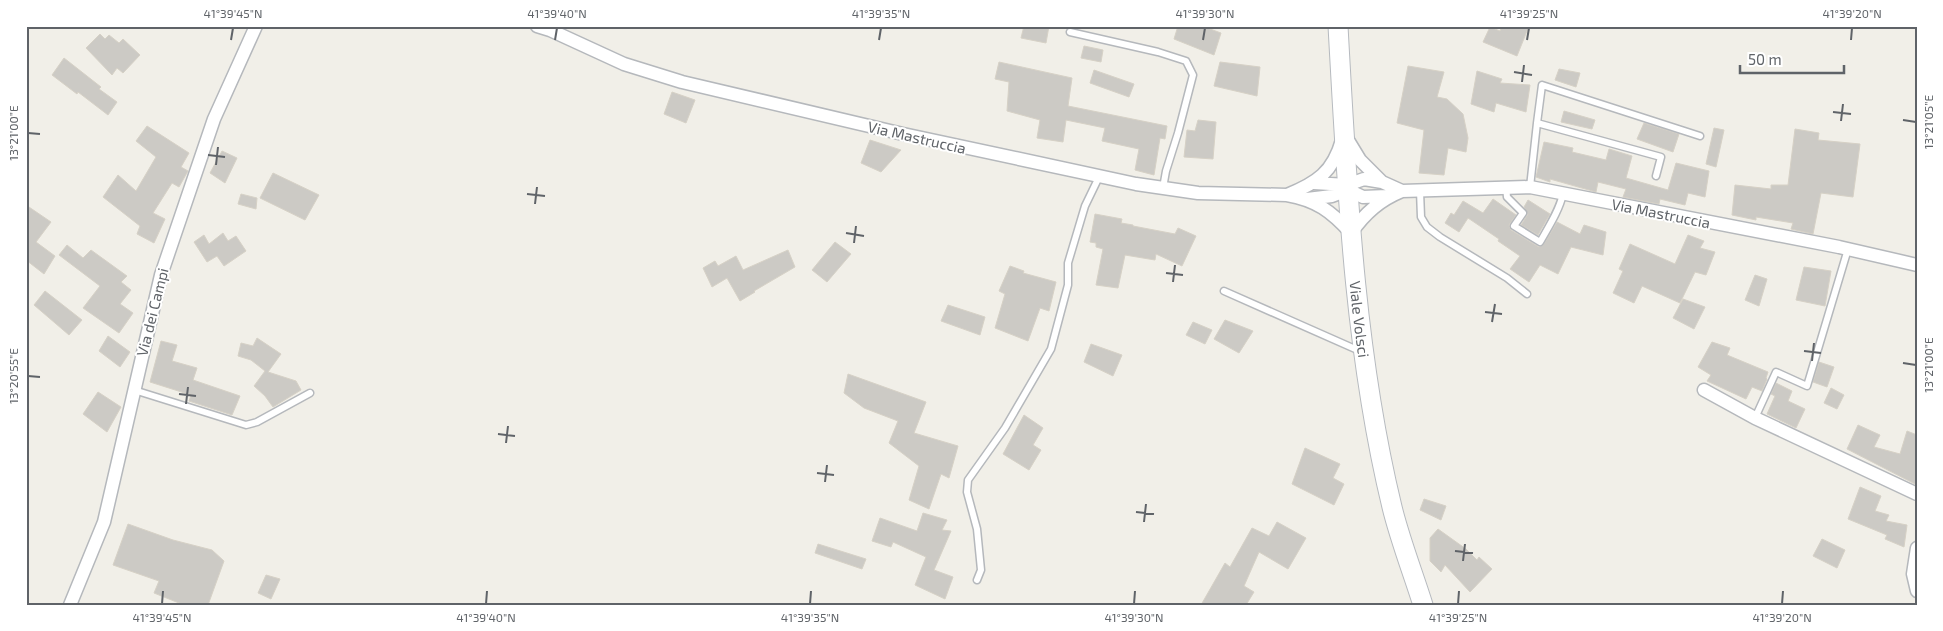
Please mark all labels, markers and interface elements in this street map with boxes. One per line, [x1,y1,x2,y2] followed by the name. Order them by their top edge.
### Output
[204,6,262,20] text: 41°39'45"N
[527,6,587,20] text: 41°39'40"N
[852,6,910,20] text: 41°39'35"N
[1175,6,1235,20] text: 41°39'30"N
[1500,6,1558,20] text: 41°39'25"N
[1822,6,1882,20] text: 41°39'20"N
[1740,42,1844,74] scale bar
[1748,50,1782,68] text: 50 m
[1921,94,1935,149] text: 13°21'05"E
[6,105,20,161] text: 13°21'00"E
[866,117,968,157] street label: Via Mastruccia
[1610,195,1712,231] street label: Via Mastruccia
[132,266,172,358] street label: Via dei Campi
[1346,280,1373,359] street label: Viale Volsci
[1921,337,1935,393] text: 13°21'00"E
[6,348,20,404] text: 13°20'55"E
[133,610,191,624] text: 41°39'45"N
[456,610,516,624] text: 41°39'40"N
[781,610,839,624] text: 41°39'35"N
[1104,610,1164,624] text: 41°39'30"N
[1429,610,1487,624] text: 41°39'25"N
[1752,610,1812,624] text: 41°39'20"N

